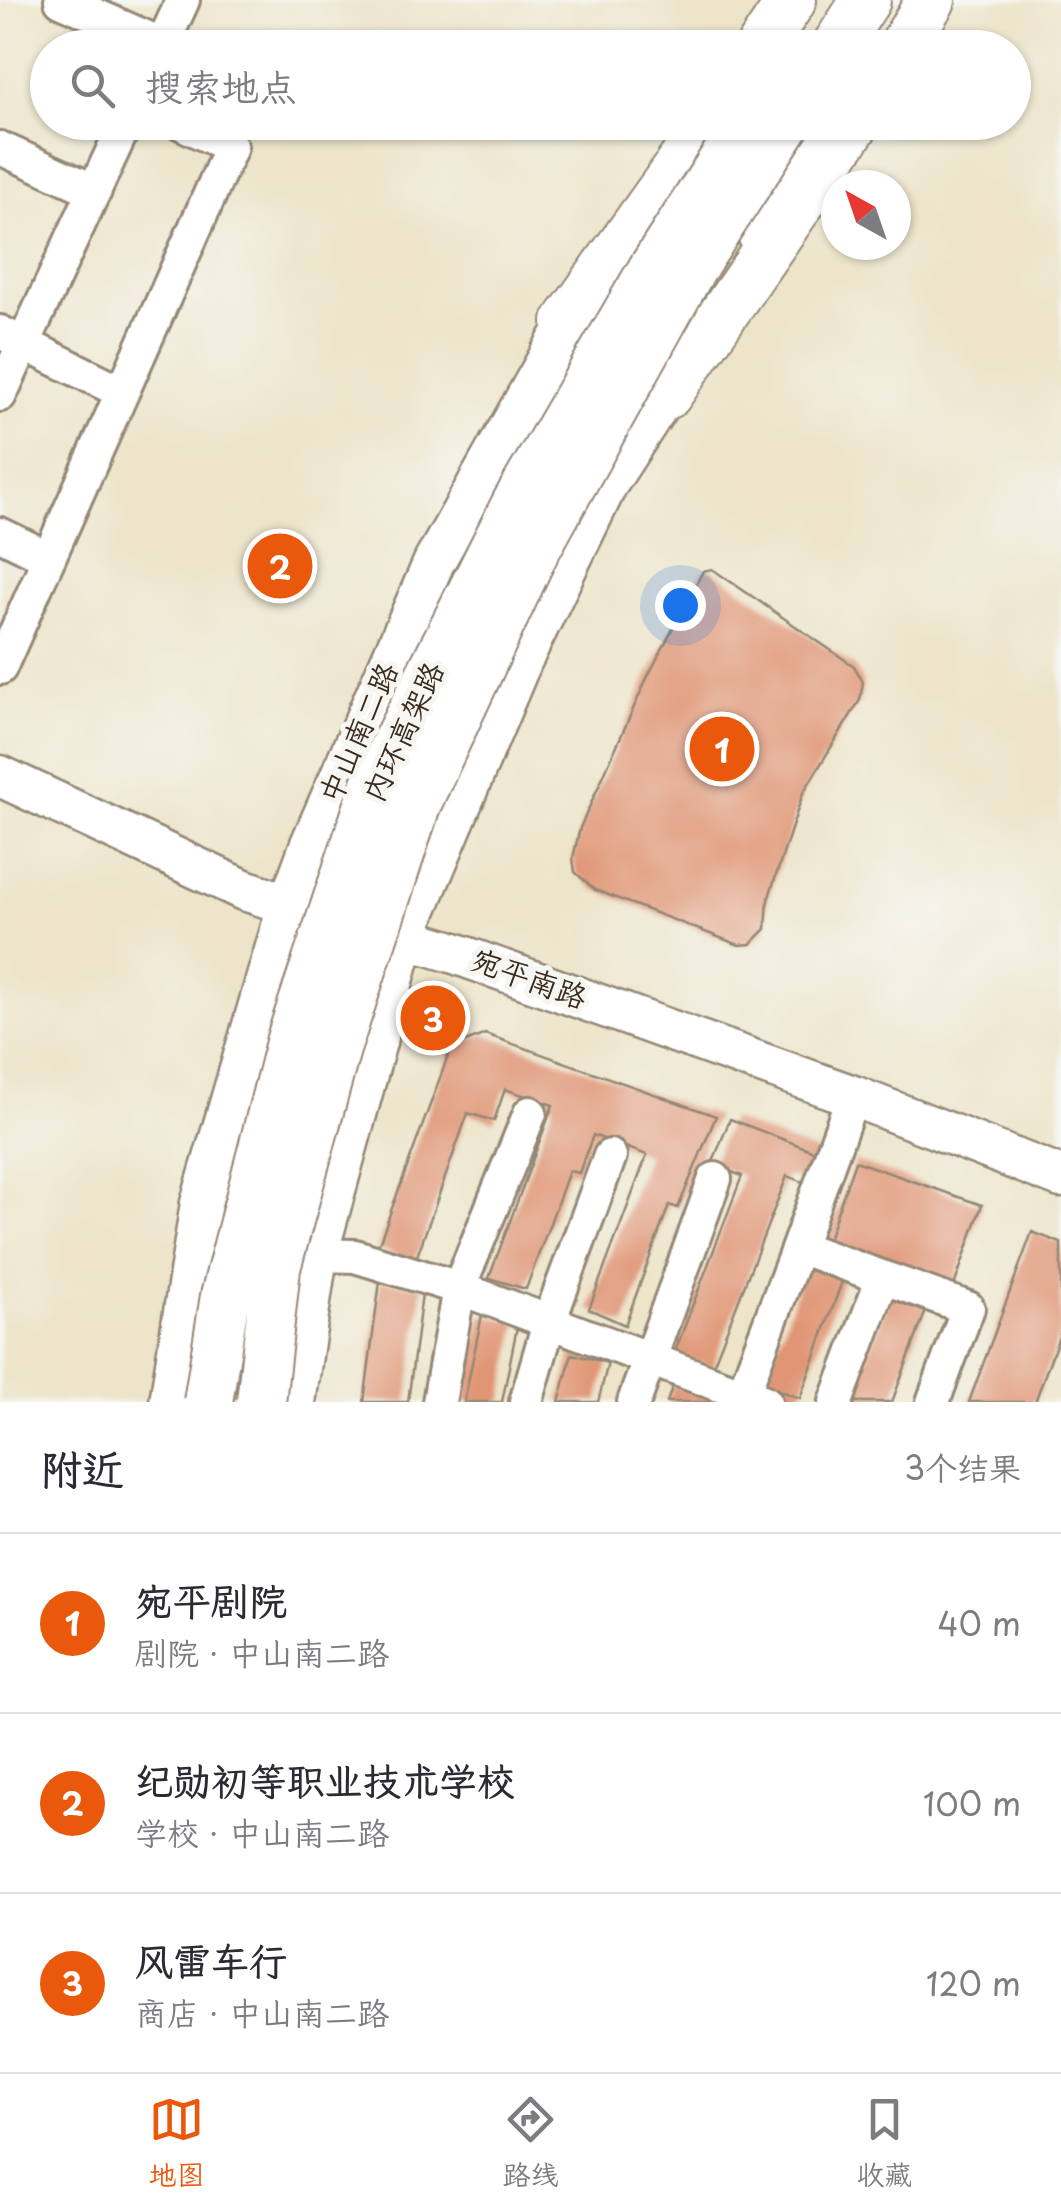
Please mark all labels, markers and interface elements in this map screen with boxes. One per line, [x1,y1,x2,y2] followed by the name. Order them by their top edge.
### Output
[30,30,1031,140] search box
[145,57,297,114] text: 搜索地点
[65,58,120,113] icon: search
[821,170,911,260] north arrow
[248,528,312,604] pin: 2
[655,580,706,631] your location
[350,653,454,808] street label: 内环高架路
[306,654,408,810] street label: 中山南二路
[690,712,754,786] pin: 1
[466,935,594,1018] street label: 宛平南路
[400,980,466,1056] pin: 3
[40,1436,124,1499] text: 附近
[904,1443,1021,1491] text: 3个结果
[135,1571,287,1628] text: 宛平剧院
[65,1599,80,1647] text: 1
[937,1599,1021,1647] text: 40 m
[135,1628,389,1676] text: 剧院 · 中山南二路
[135,1751,515,1808] text: 纪勋初等职业技术学校
[61,1779,84,1827] text: 2
[923,1779,1021,1827] text: 100 m
[135,1808,389,1856] text: 学校 · 中山南二路
[135,1931,287,1988] text: 风雷车行
[62,1959,83,2007] text: 3
[926,1959,1021,2007] text: 120 m
[135,1988,389,2036] text: 商店 · 中山南二路
[149,2092,205,2195] tab: 地图
[502,2092,558,2195] tab: 路线
[856,2092,912,2195] tab: 收藏

